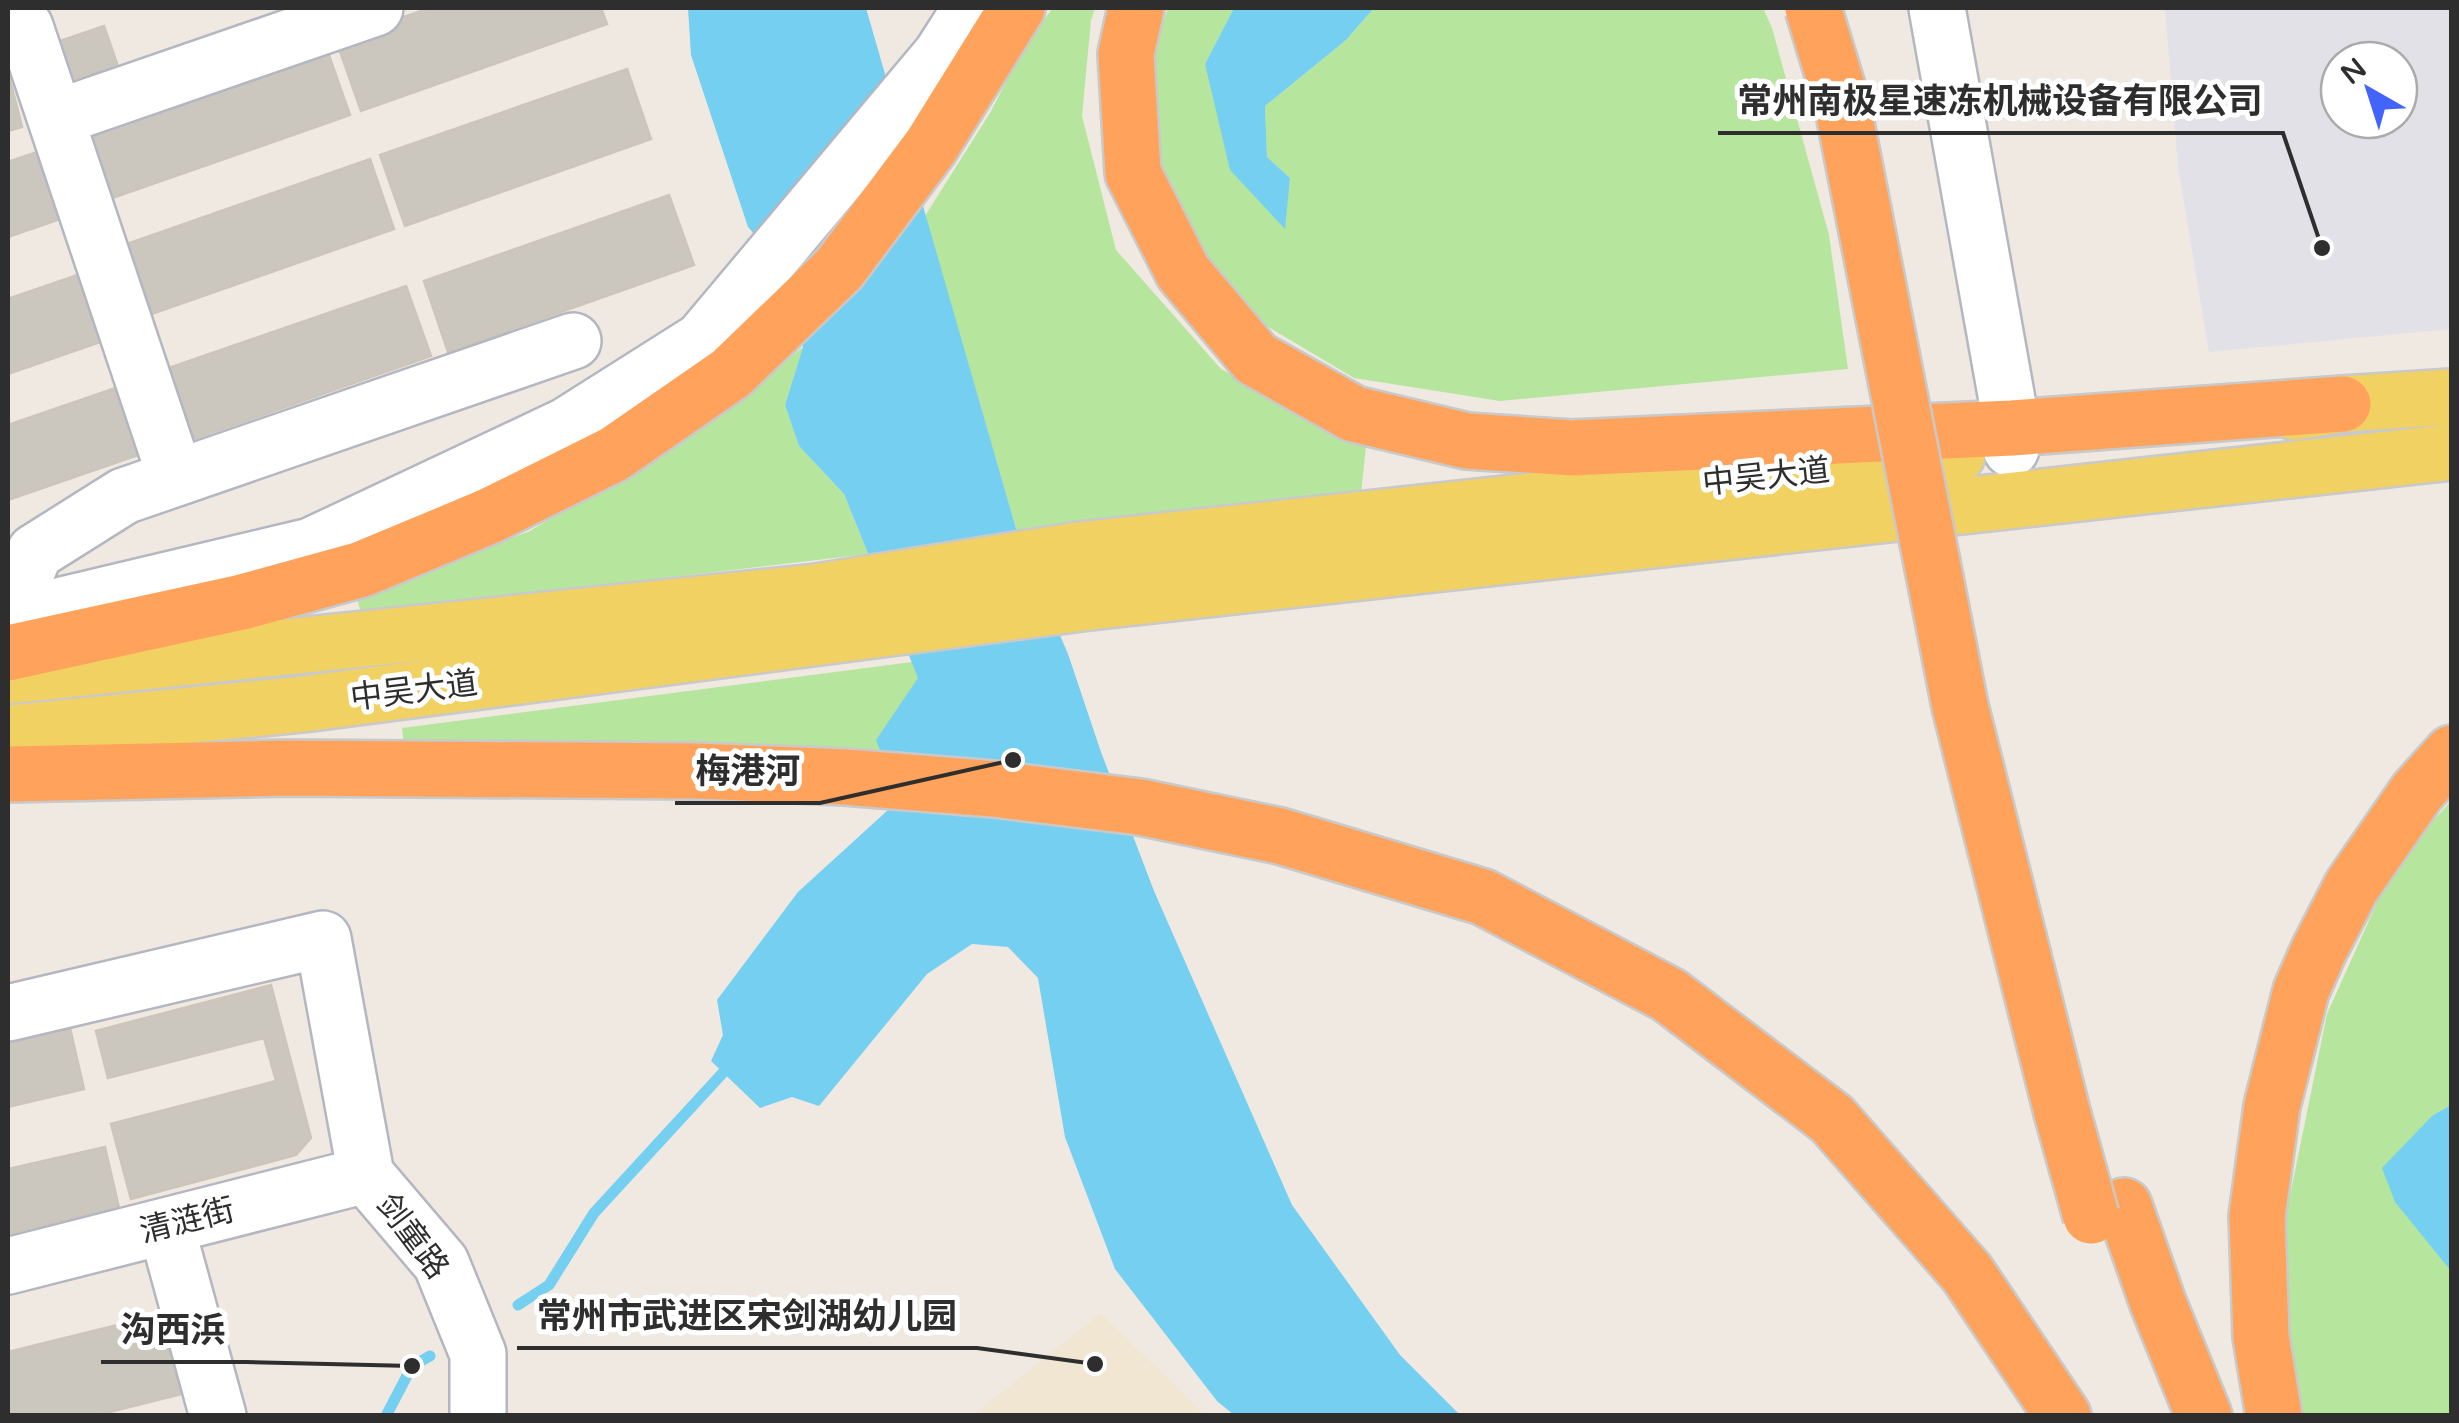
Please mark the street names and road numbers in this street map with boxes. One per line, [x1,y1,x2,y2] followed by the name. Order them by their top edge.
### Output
[1700,451,1832,503] street label: 中吴大道
[348,664,480,718] street label: 中吴大道
[368,1187,456,1286] street label: 剑童路
[136,1191,238,1251] street label: 清涟街

